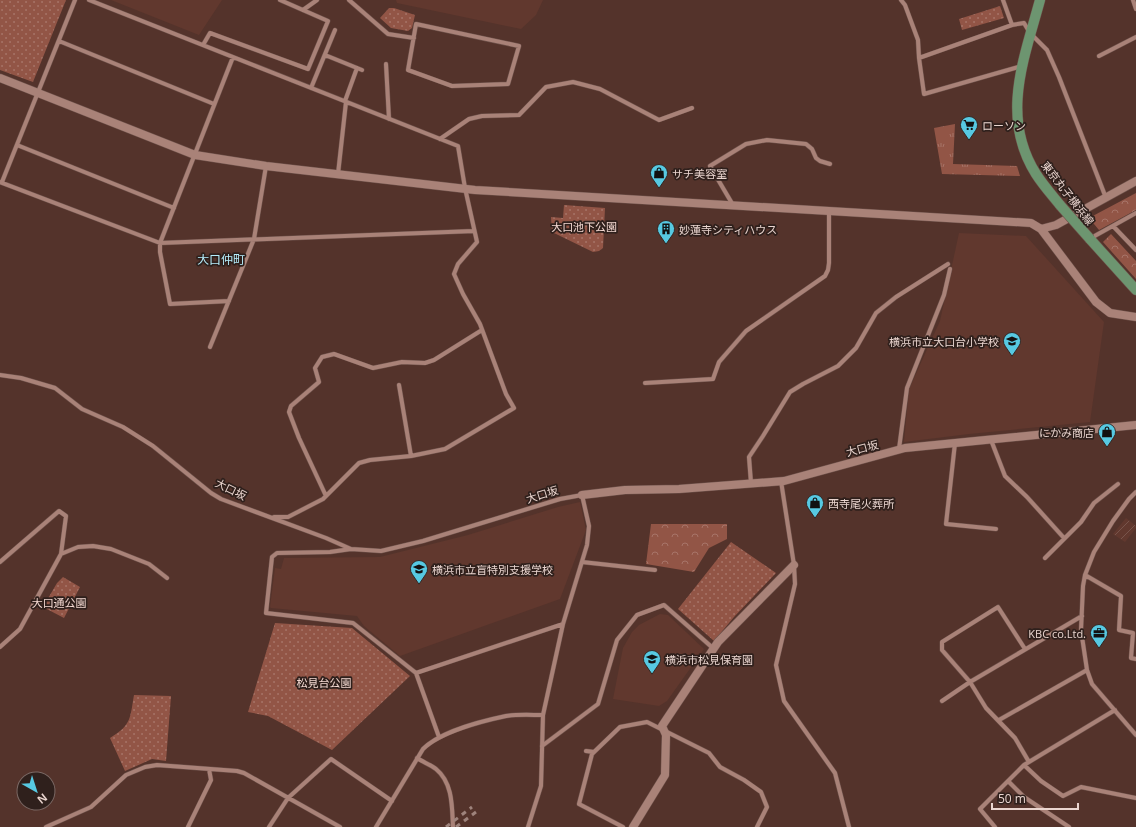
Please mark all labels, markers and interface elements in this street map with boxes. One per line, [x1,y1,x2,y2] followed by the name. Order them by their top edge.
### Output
[959,115,979,140] supermarket icon: ローソン
[982,118,1026,133] place label: ローソン
[1038,158,1098,228] street label: 東京丸子横浜線
[649,163,669,188] shop icon: サチ美容室
[672,166,727,181] place label: サチ美容室
[551,219,617,234] park label: 大口池下公園
[656,219,676,244] building icon: 妙蓮寺シティハウス
[679,222,777,237] place label: 妙蓮寺シティハウス
[197,251,245,268] district label: 大口仲町
[1002,331,1022,356] school or university icon: 横浜市立大口台小学校
[889,334,999,349] place label: 横浜市立大口台小学校
[1097,422,1117,447] shop icon: にかみ商店
[1039,425,1094,440] place label: にかみ商店
[844,436,880,460] street label: 大口坂
[213,475,249,503] street label: 大口坂
[524,482,560,506] street label: 大口坂
[805,493,825,518] shop icon: 西寺尾火葬所
[828,496,895,511] place label: 西寺尾火葬所
[409,559,429,584] school or university icon: 横浜市立盲特別支援学校
[432,562,553,577] place label: 横浜市立盲特別支援学校
[32,595,87,610] park label: 大口通公園
[1089,623,1109,648] office icon: KBC co.Ltd.
[1028,626,1086,641] place label: KBC co.Ltd.
[642,649,662,674] school or university icon: 横浜市松見保育園
[665,652,753,667] place label: 横浜市松見保育園
[297,675,352,690] park label: 松見台公園
[16,771,56,811] north arrow
[992,785,1078,811] scale bar
[998,790,1026,807] text: 50 m
[34,791,51,808] text: N

